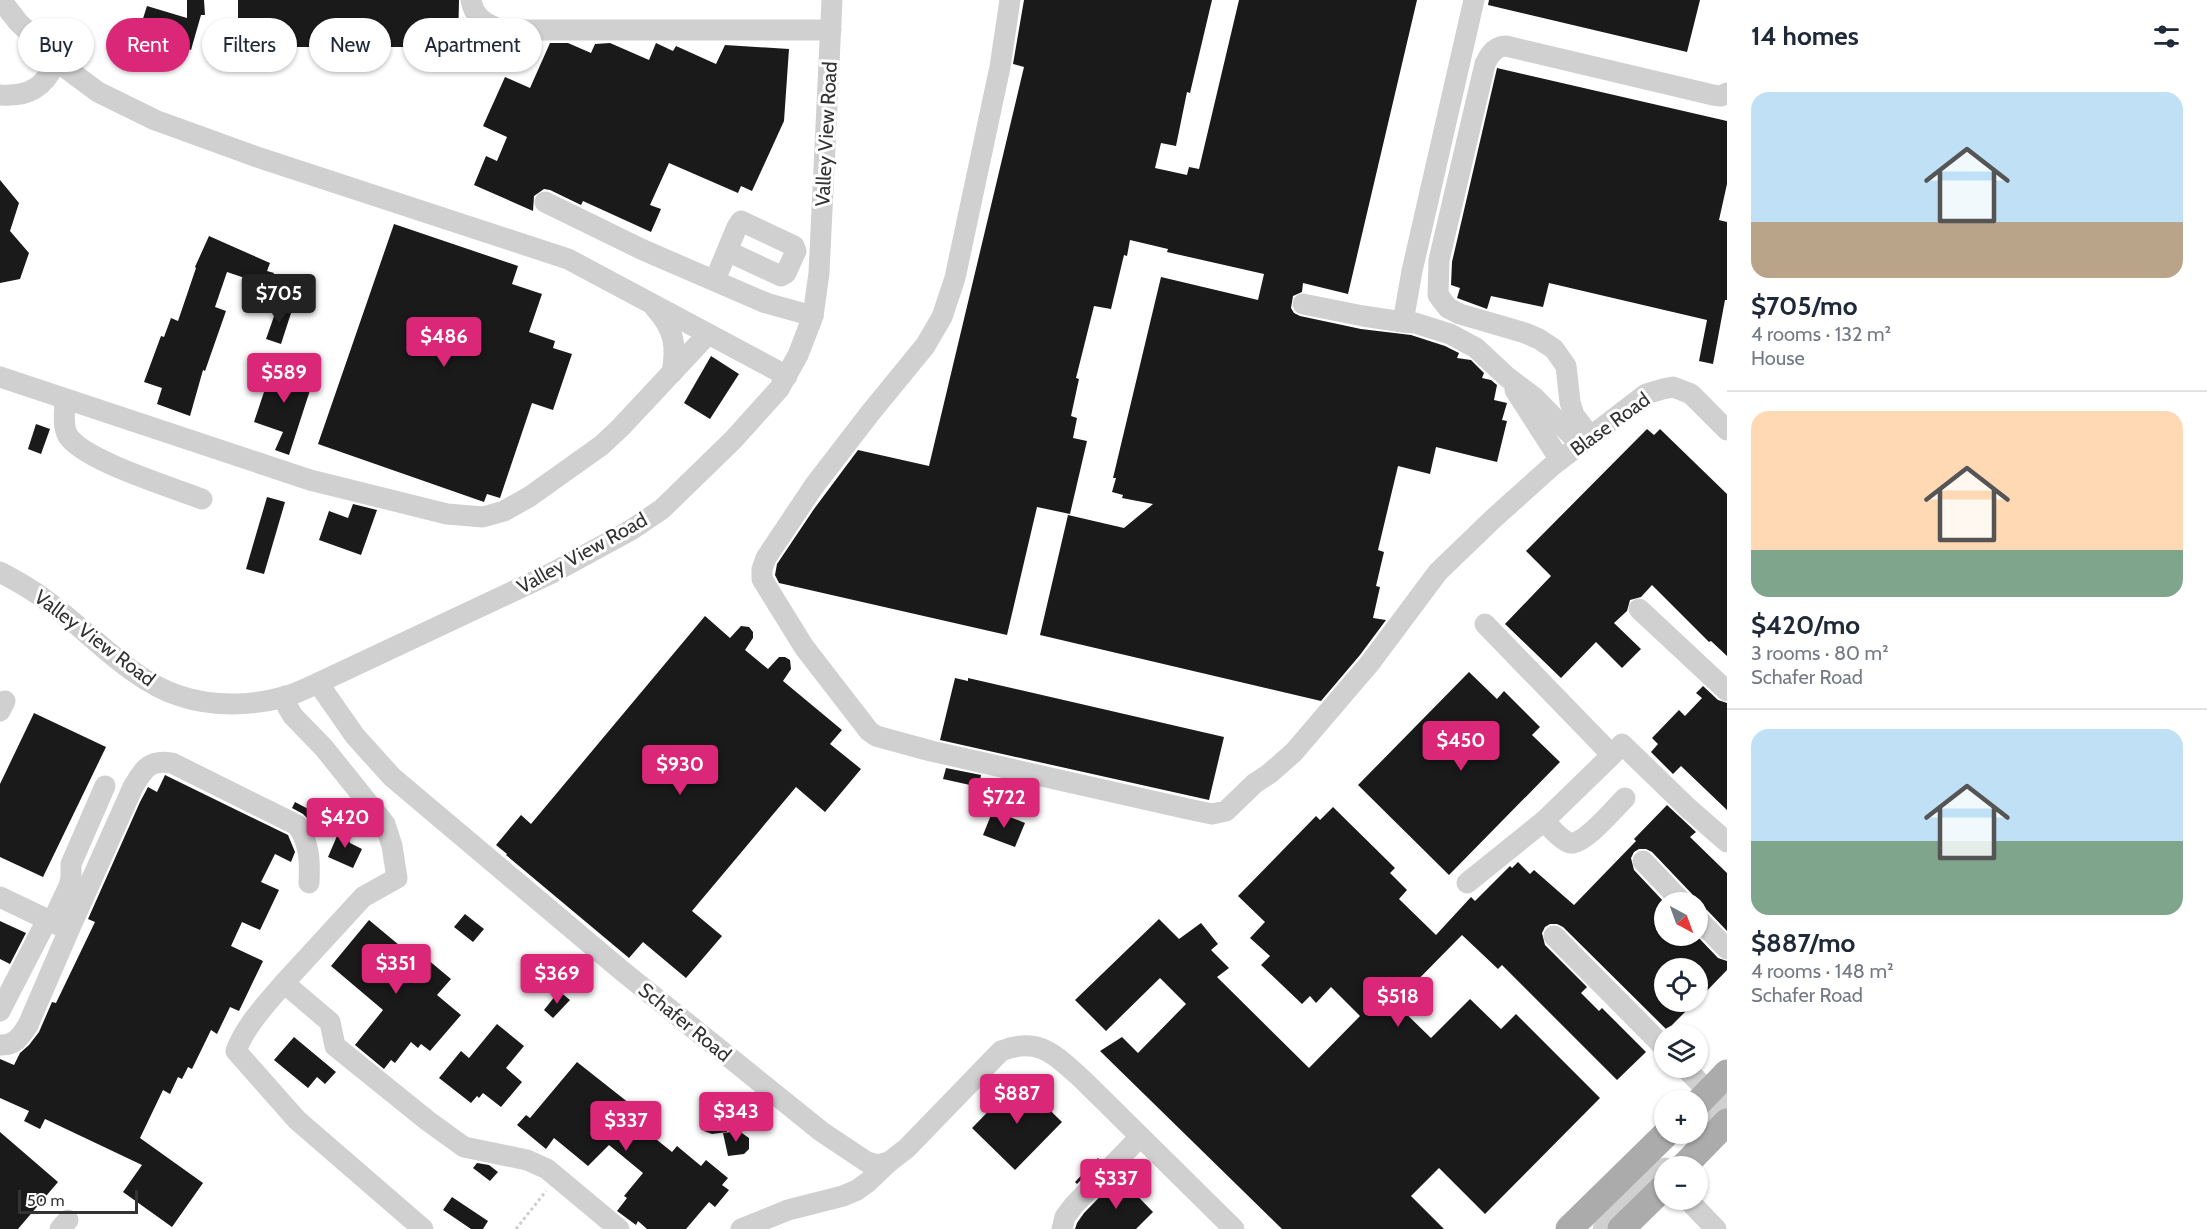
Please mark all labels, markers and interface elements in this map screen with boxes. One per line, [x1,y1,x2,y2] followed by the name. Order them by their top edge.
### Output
[18,18,94,72] chip: Buy
[106,18,190,72] chip: Rent
[202,18,297,72] chip: Filters
[309,18,391,72] chip: New
[403,18,542,72] chip: Apartment
[1751,20,1859,52] text: 14 homes
[2150,20,2183,53] icon: filters
[810,61,842,207] street label: Valley View Road
[1913,131,2021,239] icon: home
[243,274,315,325] pin: $705
[256,281,302,305] text: $705
[1751,290,1858,322] text: $705/mo
[408,317,480,368] pin: $486
[1751,322,1891,346] text: 4 rooms · 132 m²
[420,324,468,348] text: $486
[1751,346,1805,370] text: House
[248,353,320,404] pin: $589
[261,360,307,384] text: $589
[1566,387,1654,461] street label: Blase Road
[1913,450,2021,558] icon: home
[513,507,651,599] street label: Valley View Road
[30,585,160,691] street label: Valley View Road
[1751,609,1860,641] text: $420/mo
[1751,641,1889,665] text: 3 rooms · 80 m²
[1751,665,1863,689] text: Schafer Road
[1425,721,1497,772] pin: $450
[1437,728,1485,752] text: $450
[644,745,716,796] pin: $930
[656,752,704,776] text: $930
[1913,768,2021,876] icon: home
[968,778,1040,829] pin: $722
[983,785,1025,809] text: $722
[309,798,381,849] pin: $420
[321,805,369,829] text: $420
[1654,892,1708,946] north arrow
[1654,892,1708,1210] map controls
[1751,927,1855,959] text: $887/mo
[360,944,432,995] pin: $351
[376,951,416,975] text: $351
[521,954,593,1005] pin: $369
[1654,958,1708,1012] button: locate
[1751,959,1894,983] text: 4 rooms · 148 m²
[535,961,579,985] text: $369
[634,977,736,1067] street label: Schafer Road
[1362,977,1434,1028] pin: $518
[1751,983,1863,1007] text: Schafer Road
[1377,984,1419,1008] text: $518
[1654,1024,1708,1078] button: layers
[981,1074,1053,1125] pin: $887
[994,1081,1040,1105] text: $887
[1654,1090,1708,1144] button: +
[700,1092,772,1143] pin: $343
[713,1099,759,1123] text: $343
[590,1101,662,1152] pin: $337
[604,1108,648,1132] text: $337
[1654,1156,1708,1210] button: −
[1080,1159,1152,1210] pin: $337
[1094,1166,1138,1190] text: $337
[18,1187,138,1214] scale bar
[27,1191,64,1210] text: 50 m

